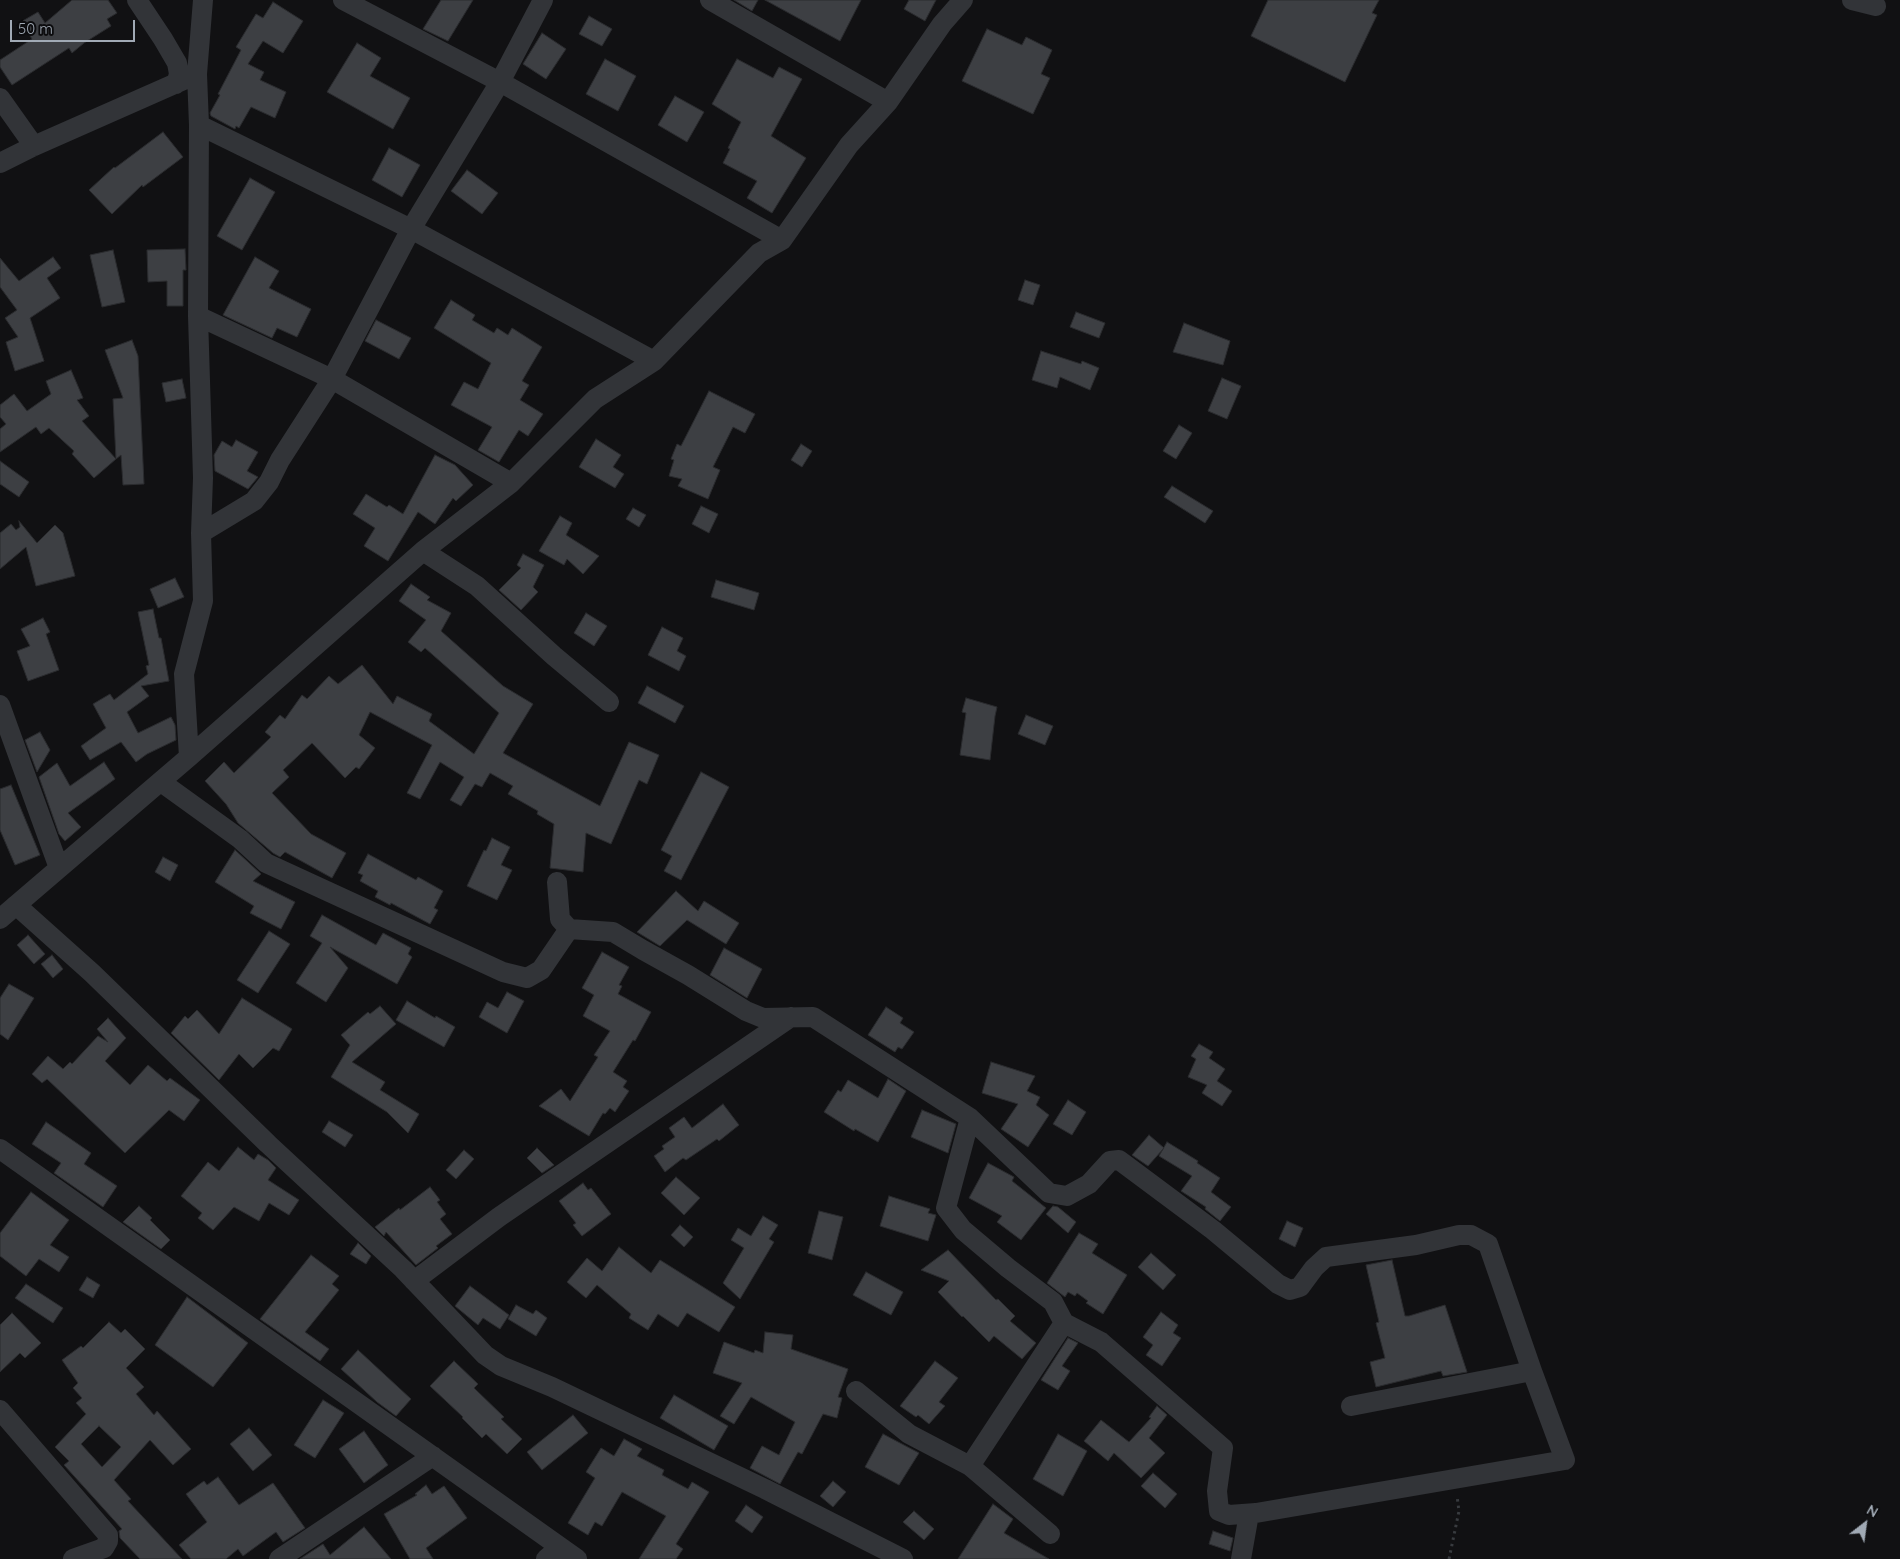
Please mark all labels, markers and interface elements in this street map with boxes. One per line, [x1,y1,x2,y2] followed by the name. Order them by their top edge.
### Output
[12,10,138,42] scale bar
[18,19,53,38] text: 50 m
[1840,1499,1890,1549] north arrow
[1864,1501,1881,1521] text: N

